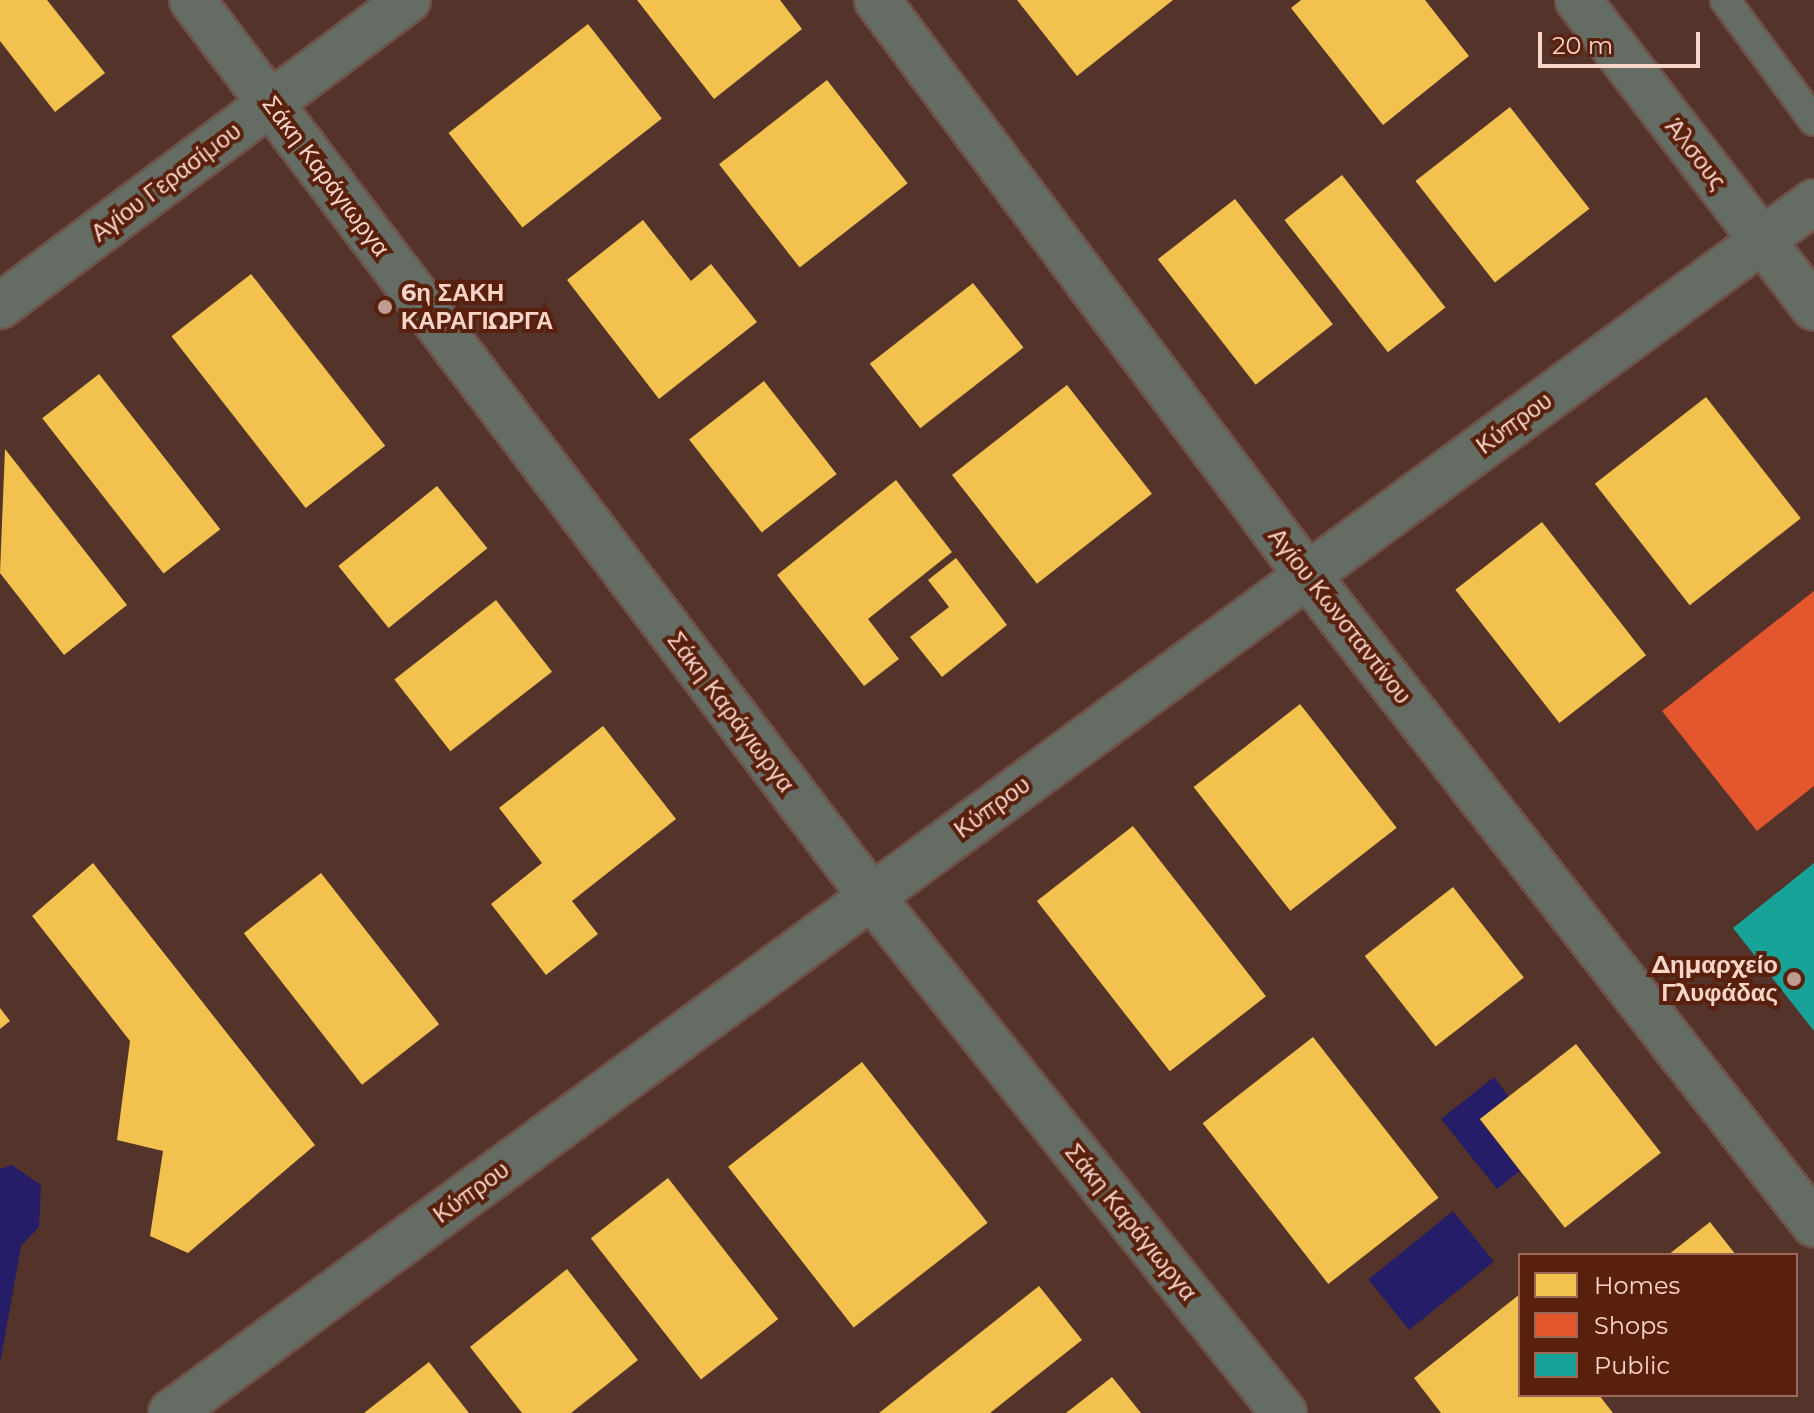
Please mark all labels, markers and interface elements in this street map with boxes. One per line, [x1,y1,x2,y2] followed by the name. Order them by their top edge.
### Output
[1542,16,1704,66] scale bar
[1552,31,1613,60] text: 20 m
[256,90,396,262] street label: Σάκη Καράγιωργα
[1659,113,1733,195] street label: Άλσους
[85,116,247,248] street label: Αγίου Γερασίμου
[401,279,553,335] place label: 6η ΣΑΚΗ ΚΑΡΑΓΙΩΡΓΑ
[376,298,394,316] marker: 6η ΣΑΚΗ ΚΑΡΑΓΙΩΡΓΑ
[1471,386,1557,460] street label: Κύπρου
[1262,522,1418,710] street label: Αγίου Κωνσταντίνου
[661,626,801,798] street label: Σάκη Καράγιωργα
[949,770,1035,844] street label: Κύπρου
[1652,951,1778,1007] place label: Δημαρχείο Γλυφάδας
[1785,970,1803,988] marker: Δημαρχείο Γλυφάδας
[1059,1138,1203,1306] street label: Σάκη Καράγιωργα
[428,1155,514,1229] street label: Κύπρου
[1518,1253,1798,1397] legend
[1594,1271,1680,1300] text: Homes
[1594,1311,1668,1340] text: Shops
[1594,1351,1670,1380] text: Public

